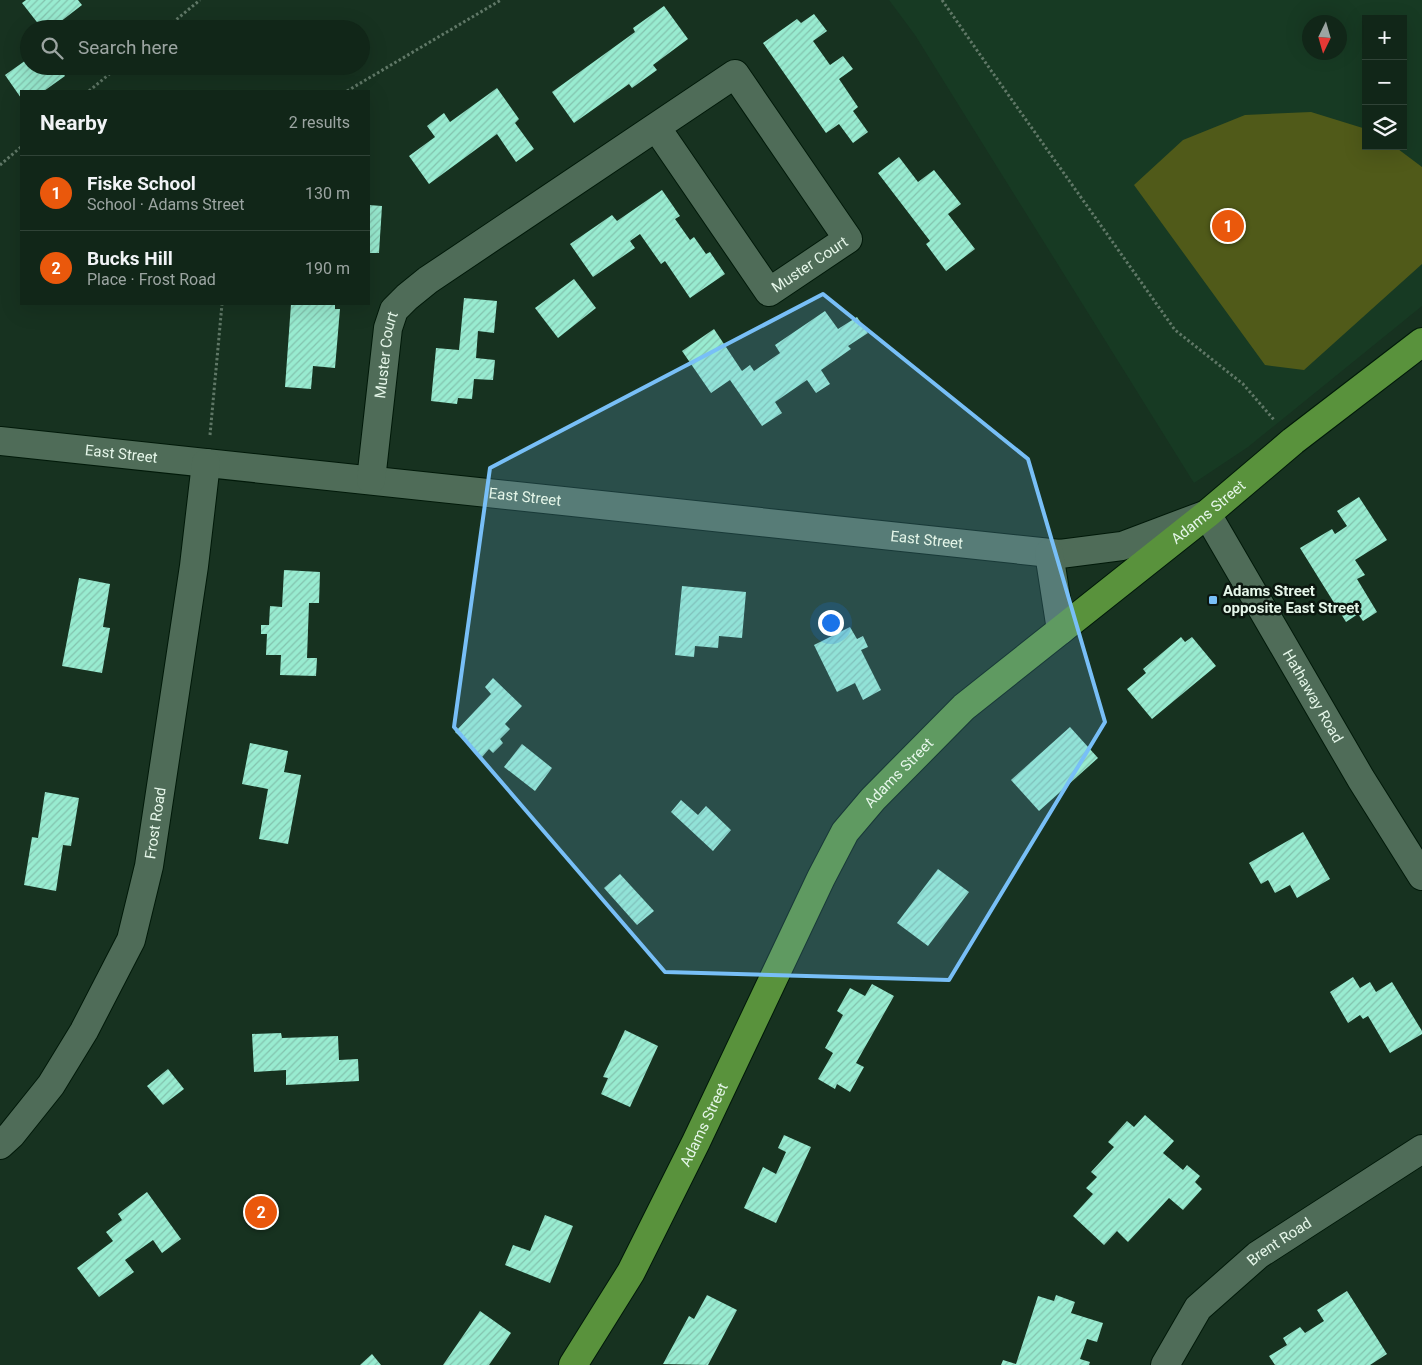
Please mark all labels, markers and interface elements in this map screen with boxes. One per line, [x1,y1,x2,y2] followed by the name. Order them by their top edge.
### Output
[1302,15,1347,60] north arrow
[1362,15,1407,150] map controls
[1362,15,1407,60] button: +
[20,20,370,75] search box
[38,34,66,62] icon: search
[78,36,178,59] text: Search here
[1362,60,1407,105] button: −
[1362,105,1407,150] button: layers
[40,111,107,135] text: Nearby
[289,113,350,132] text: 2 results
[87,172,196,195] text: Fiske School
[51,184,61,203] text: 1
[305,184,350,203] text: 130 m
[87,195,245,214] text: School · Adams Street
[1212,207,1244,245] pin: 1
[768,233,851,297] street label: Muster Court
[87,247,173,270] text: Bucks Hill
[51,259,61,278] text: 2
[305,259,350,278] text: 190 m
[87,270,216,289] text: Place · Frost Road
[371,309,402,399] street label: Muster Court
[84,441,159,467] street label: East Street
[1168,476,1249,548] street label: Adams Street
[488,484,562,510] street label: East Street
[890,527,964,553] street label: East Street
[1223,582,1359,617] place label: Adams Street opposite East Street
[1207,594,1219,606] marker: Adams Street opposite East Street
[818,610,844,636] your location
[1279,646,1347,746] street label: Hathaway Road
[861,734,937,811] street label: Adams Street
[141,786,170,860] street label: Frost Road
[676,1080,732,1170] street label: Adams Street
[245,1193,277,1231] pin: 2
[1243,1214,1315,1270] street label: Brent Road

